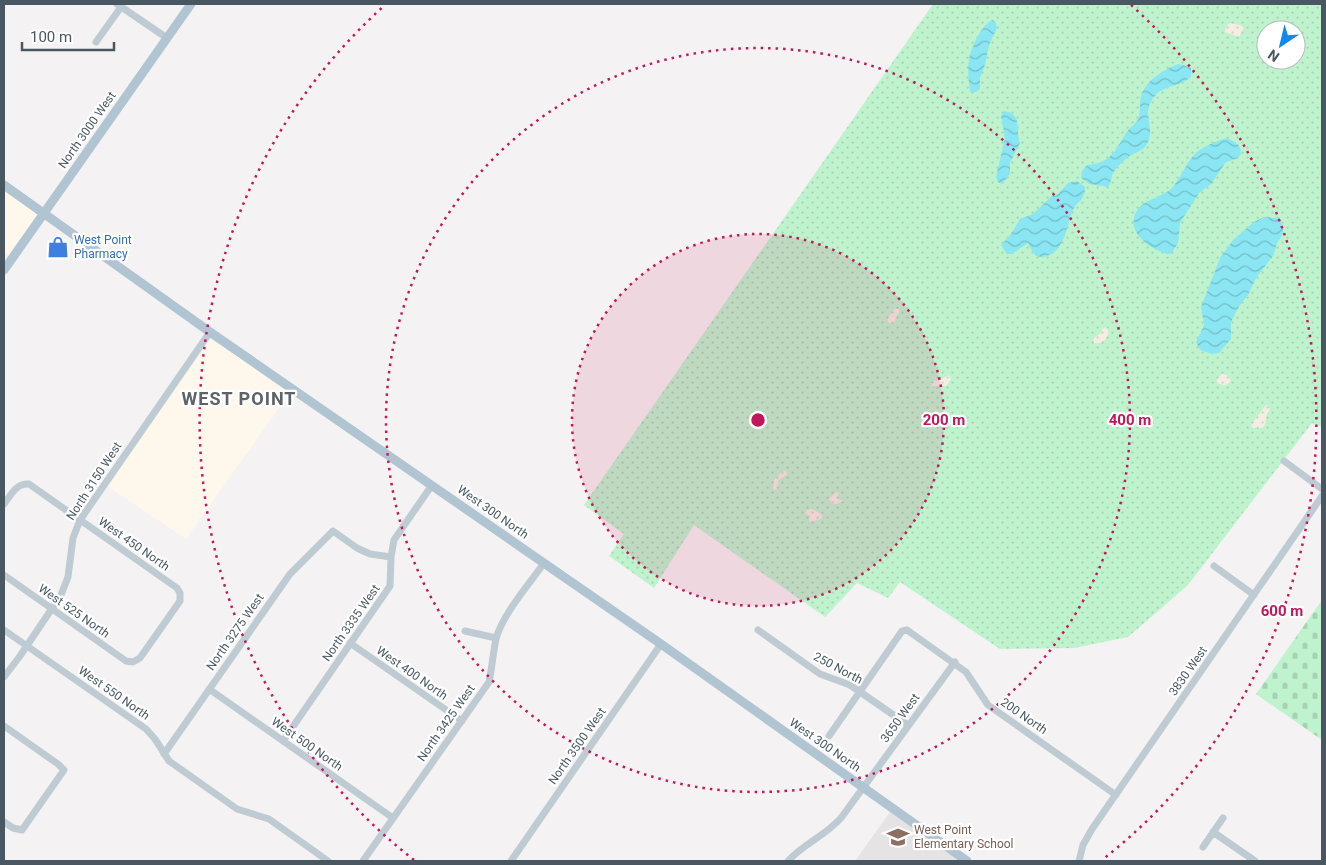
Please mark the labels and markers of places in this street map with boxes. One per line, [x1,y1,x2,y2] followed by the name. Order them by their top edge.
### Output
[74,233,132,261] place label: West Point Pharmacy
[45,234,71,260] shop icon: West Point Pharmacy
[749,411,767,429] centre of rings
[914,823,1014,851] place label: West Point Elementary School
[885,824,911,850] school or university icon: West Point Elementary School

